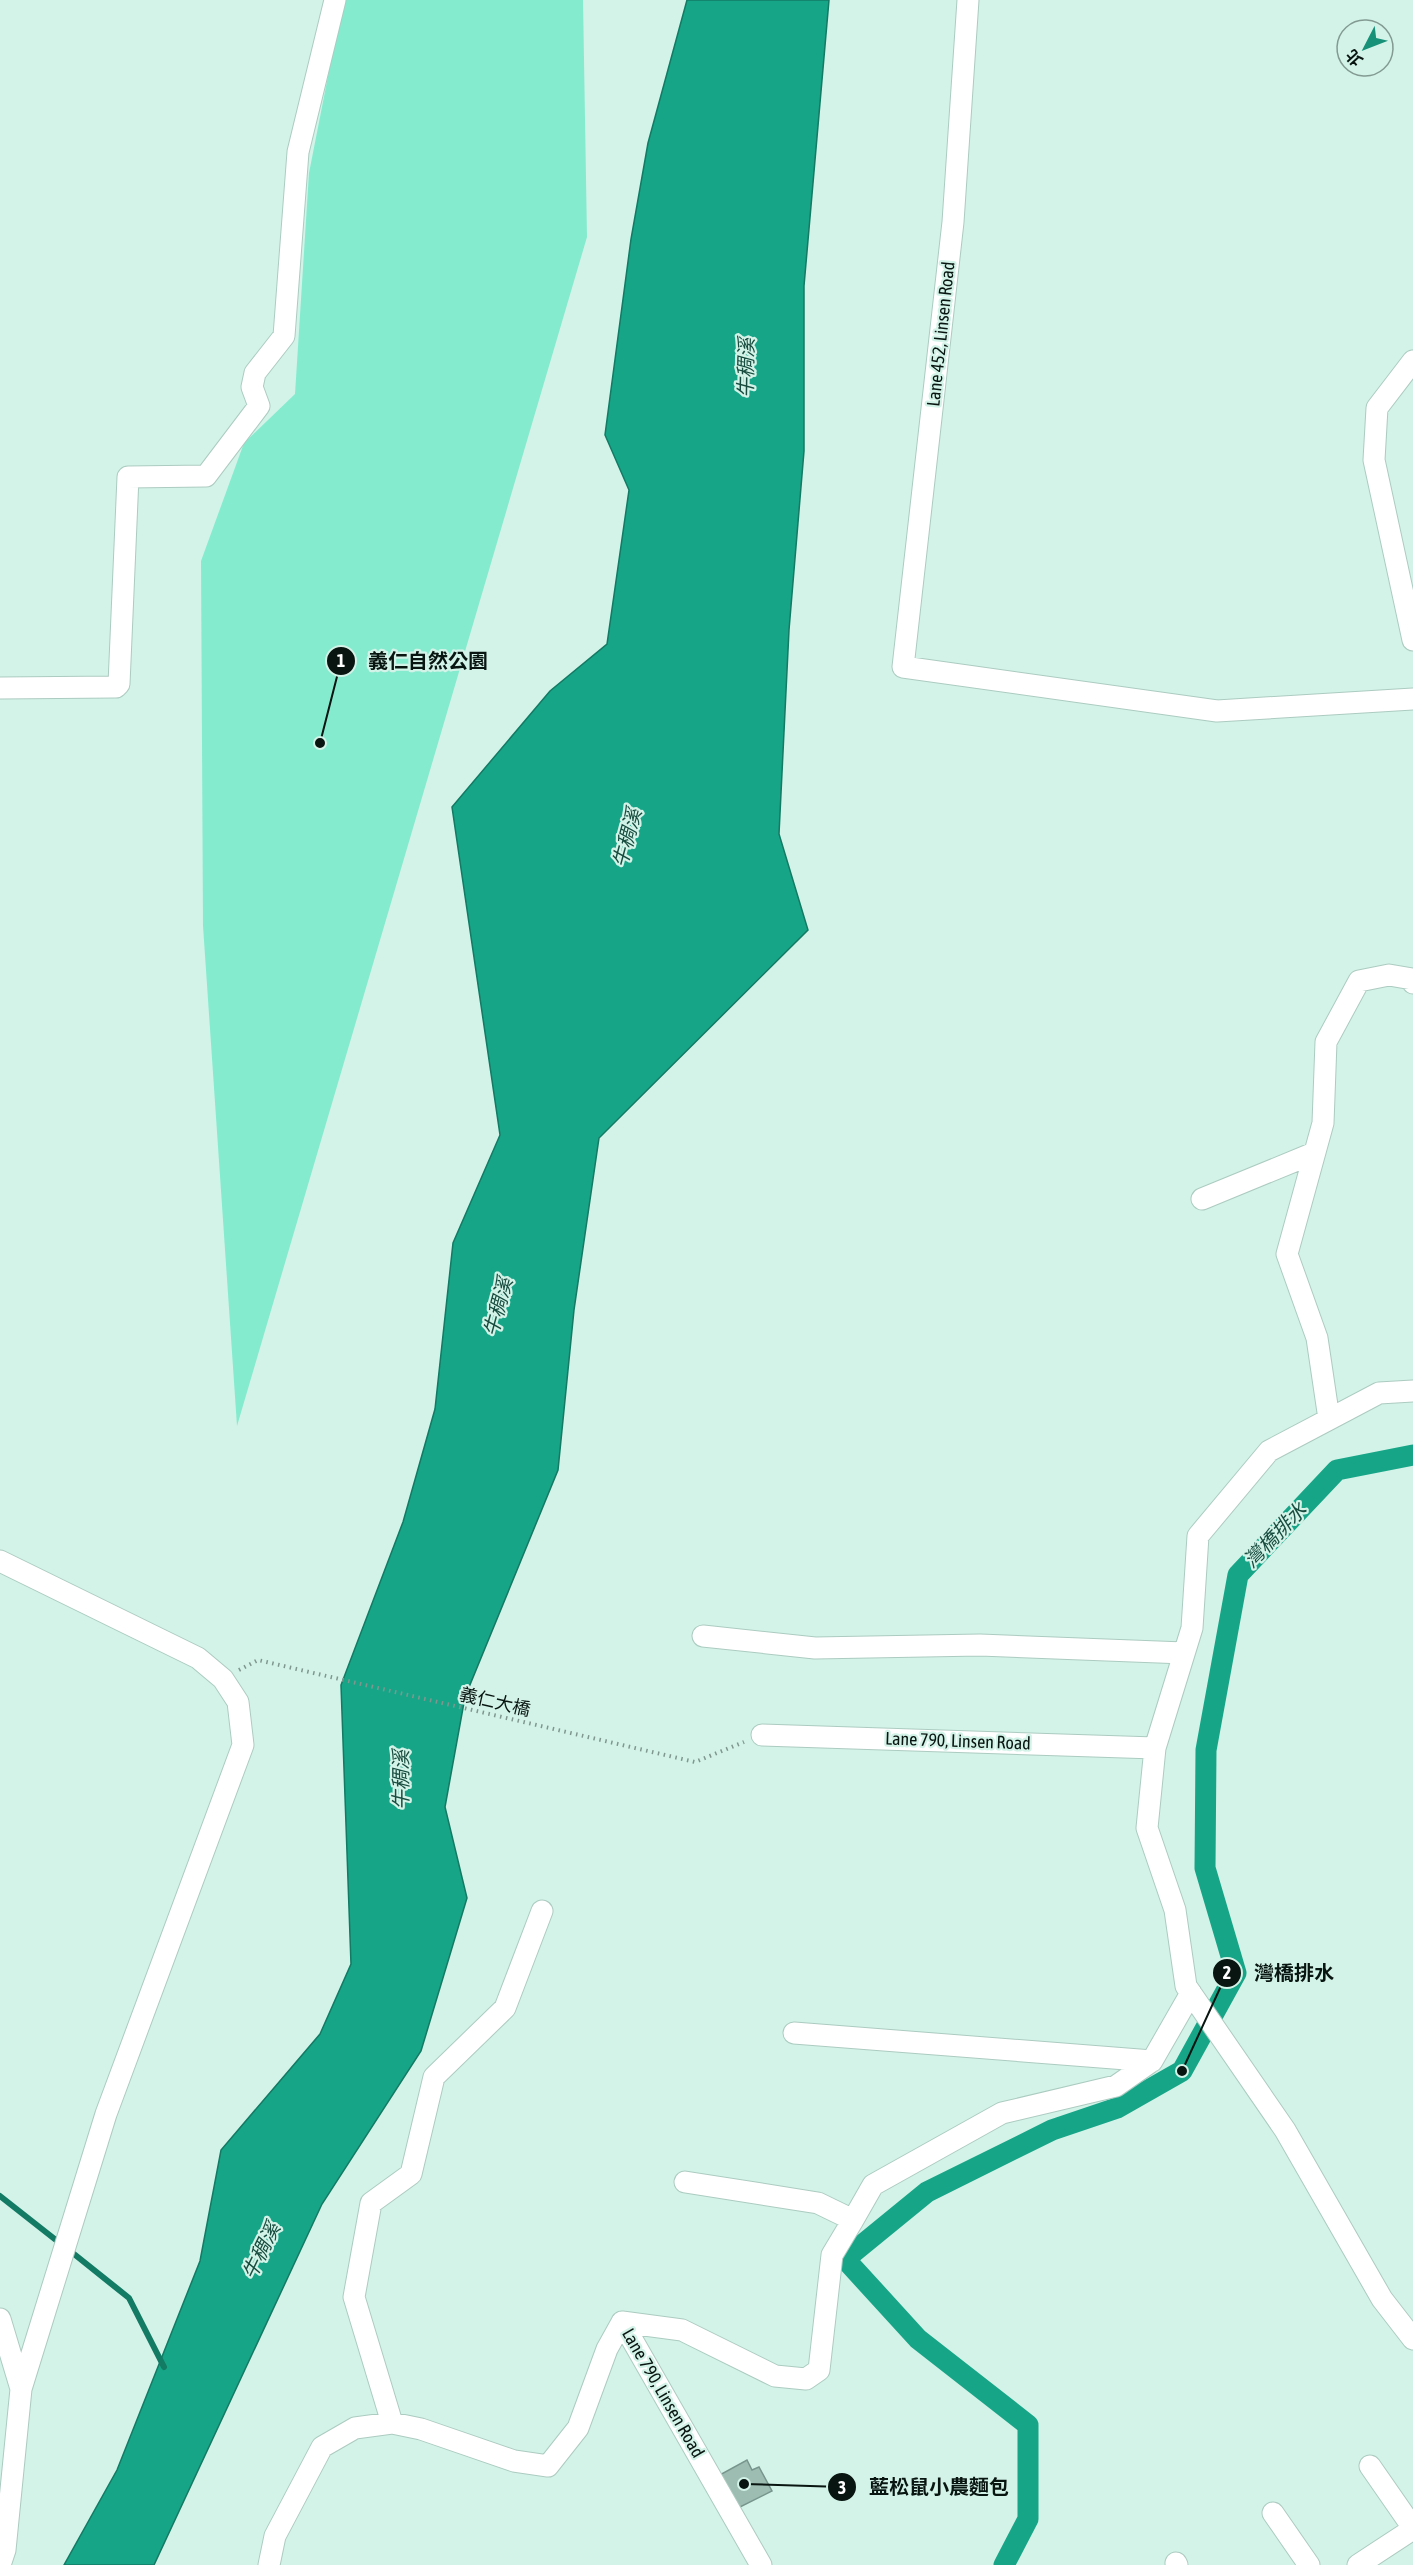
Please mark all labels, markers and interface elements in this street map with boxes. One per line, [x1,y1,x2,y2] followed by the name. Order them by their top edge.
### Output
[1335,18,1395,78] north arrow
[1342,46,1366,70] text: 北
[922,260,959,407] street label: Lane 452, Linsen Road
[733,335,758,398] water label: 牛稠溪
[326,642,500,680] callout: 義仁自然公園
[368,649,488,672] text: 義仁自然公園
[337,650,345,671] text: 1
[608,803,646,870] water label: 牛稠溪
[479,1272,517,1339] water label: 牛稠溪
[1239,1497,1311,1571] water label: 灣橋排水
[458,1683,533,1720] street label: 義仁大橋
[885,1727,1031,1754] street label: Lane 790, Linsen Road
[389,1747,412,1810] water label: 牛稠溪
[1212,1954,1346,1992] callout: 灣橋排水
[1254,1961,1334,1984] text: 灣橋排水
[1223,1962,1231,1983] text: 2
[237,2216,285,2283] water label: 牛稠溪
[618,2324,709,2461] street label: Lane 790, Linsen Road
[827,2468,1021,2506] callout: 藍松鼠小農麵包
[869,2475,1009,2498] text: 藍松鼠小農麵包
[838,2477,846,2498] text: 3

